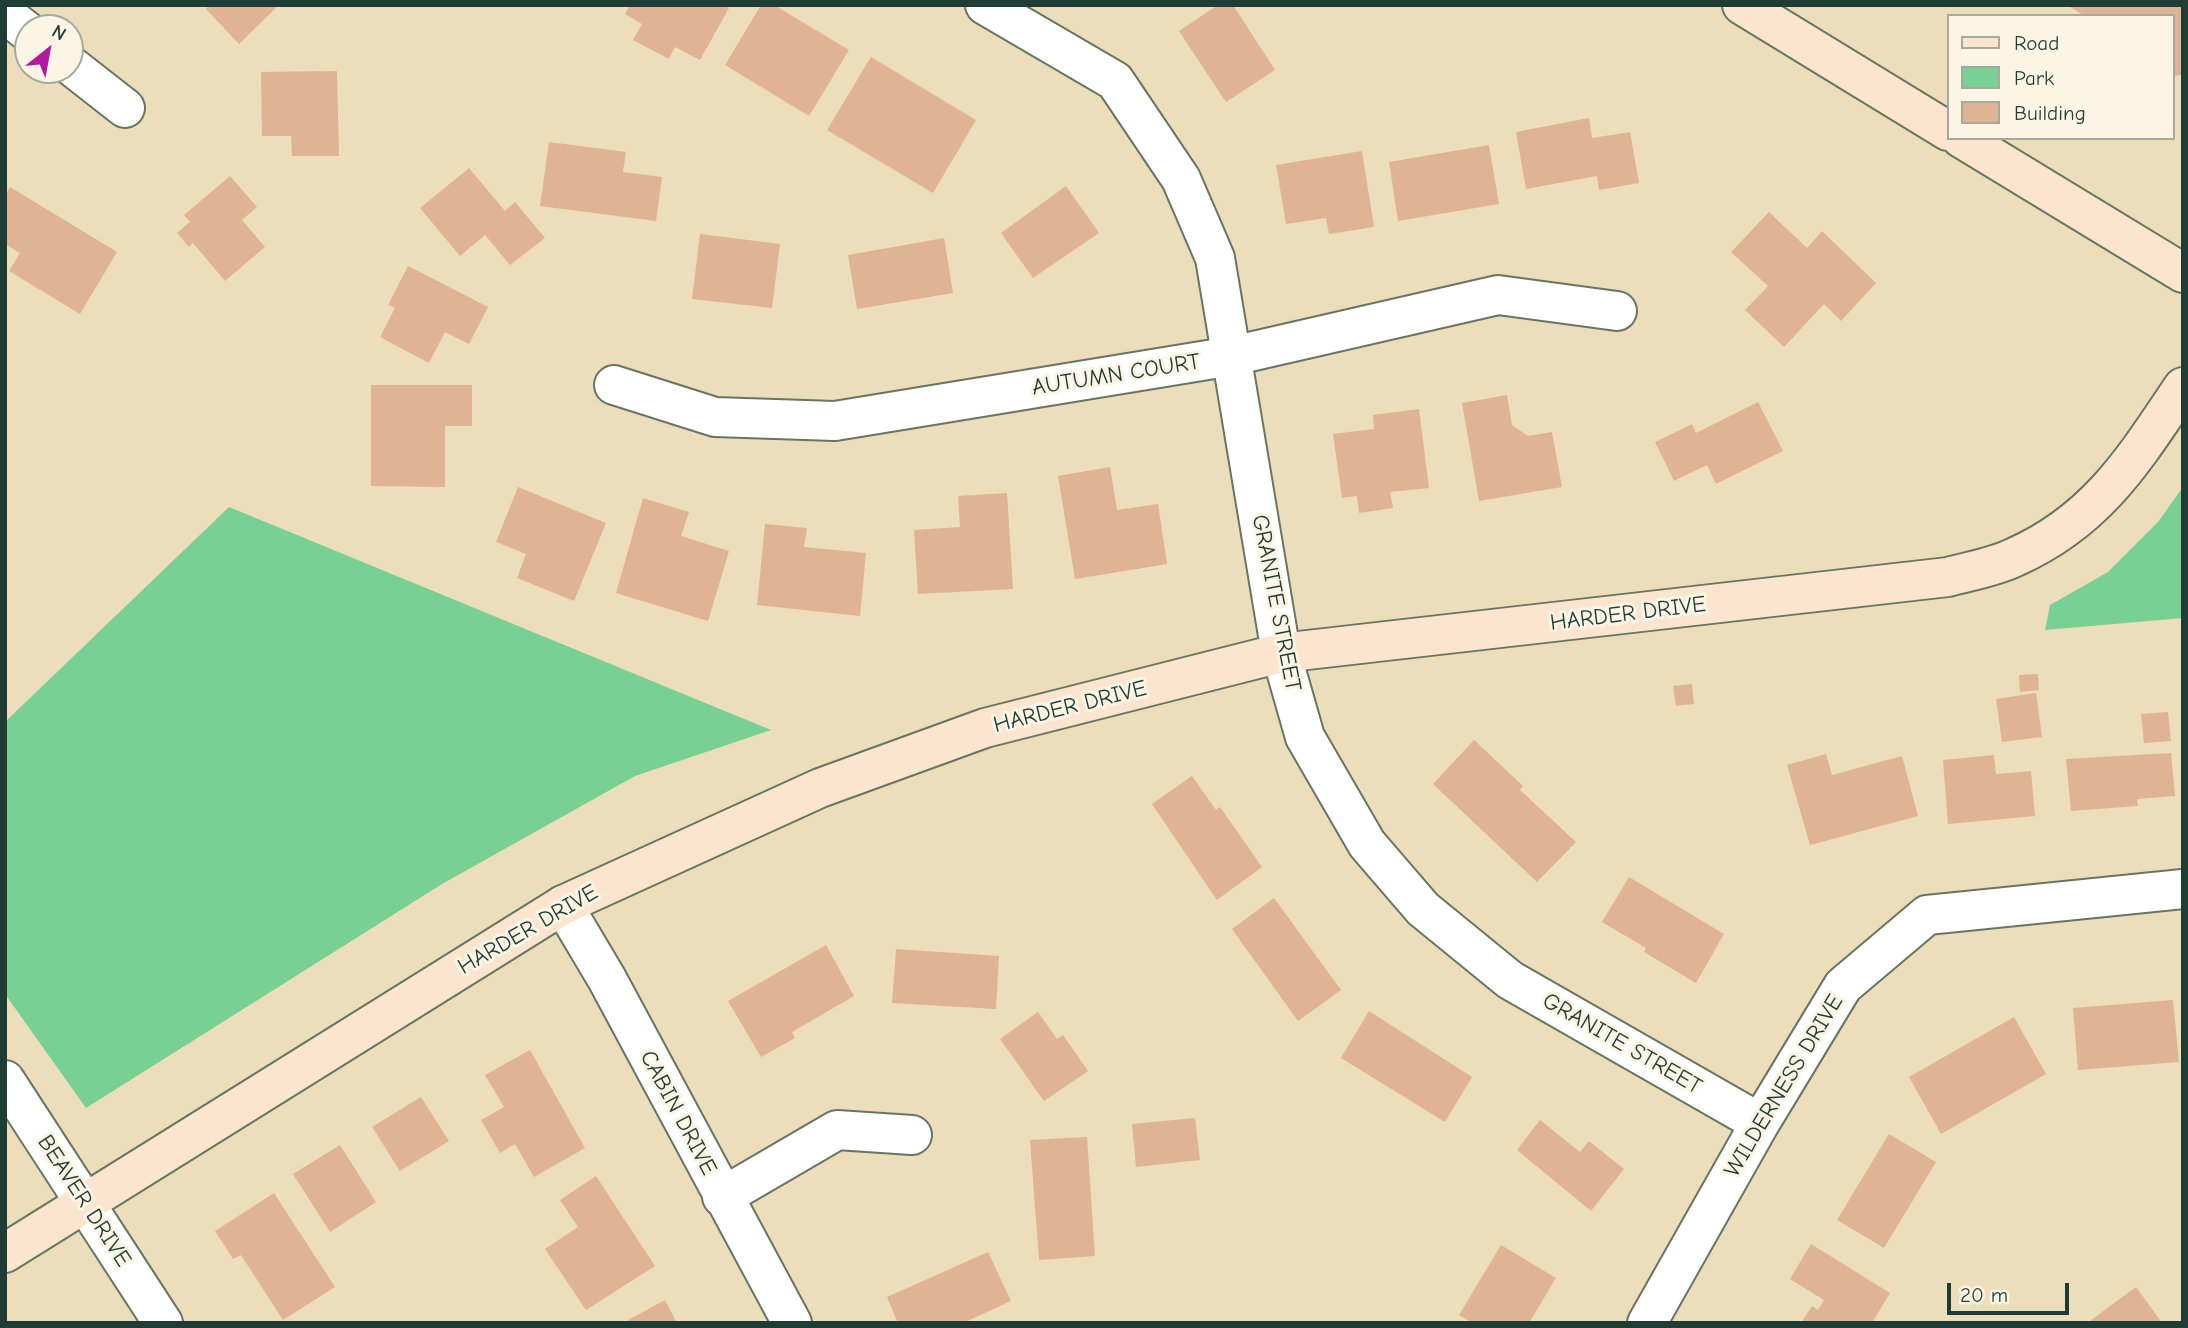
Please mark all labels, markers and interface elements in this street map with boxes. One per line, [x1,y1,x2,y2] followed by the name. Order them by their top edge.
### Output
[14,14,84,84] north arrow
[1946,14,2174,140] legend
[48,20,70,45] text: N
[2014,31,2059,55] text: Road
[2014,66,2054,90] text: Park
[2014,101,2086,125] text: Building
[1030,348,1202,402] street label: AUTUMN COURT
[1245,512,1307,694] street label: GRANITE STREET
[1548,591,1708,637] street label: HARDER DRIVE
[991,675,1149,739] street label: HARDER DRIVE
[453,879,603,981] street label: HARDER DRIVE
[1537,987,1707,1101] street label: GRANITE STREET
[1719,990,1849,1182] street label: WILDERNESS DRIVE
[634,1046,722,1180] street label: CABIN DRIVE
[31,1130,137,1272] street label: BEAVER DRIVE
[1950,1268,2072,1312] scale bar
[1960,1283,2008,1307] text: 20 m

